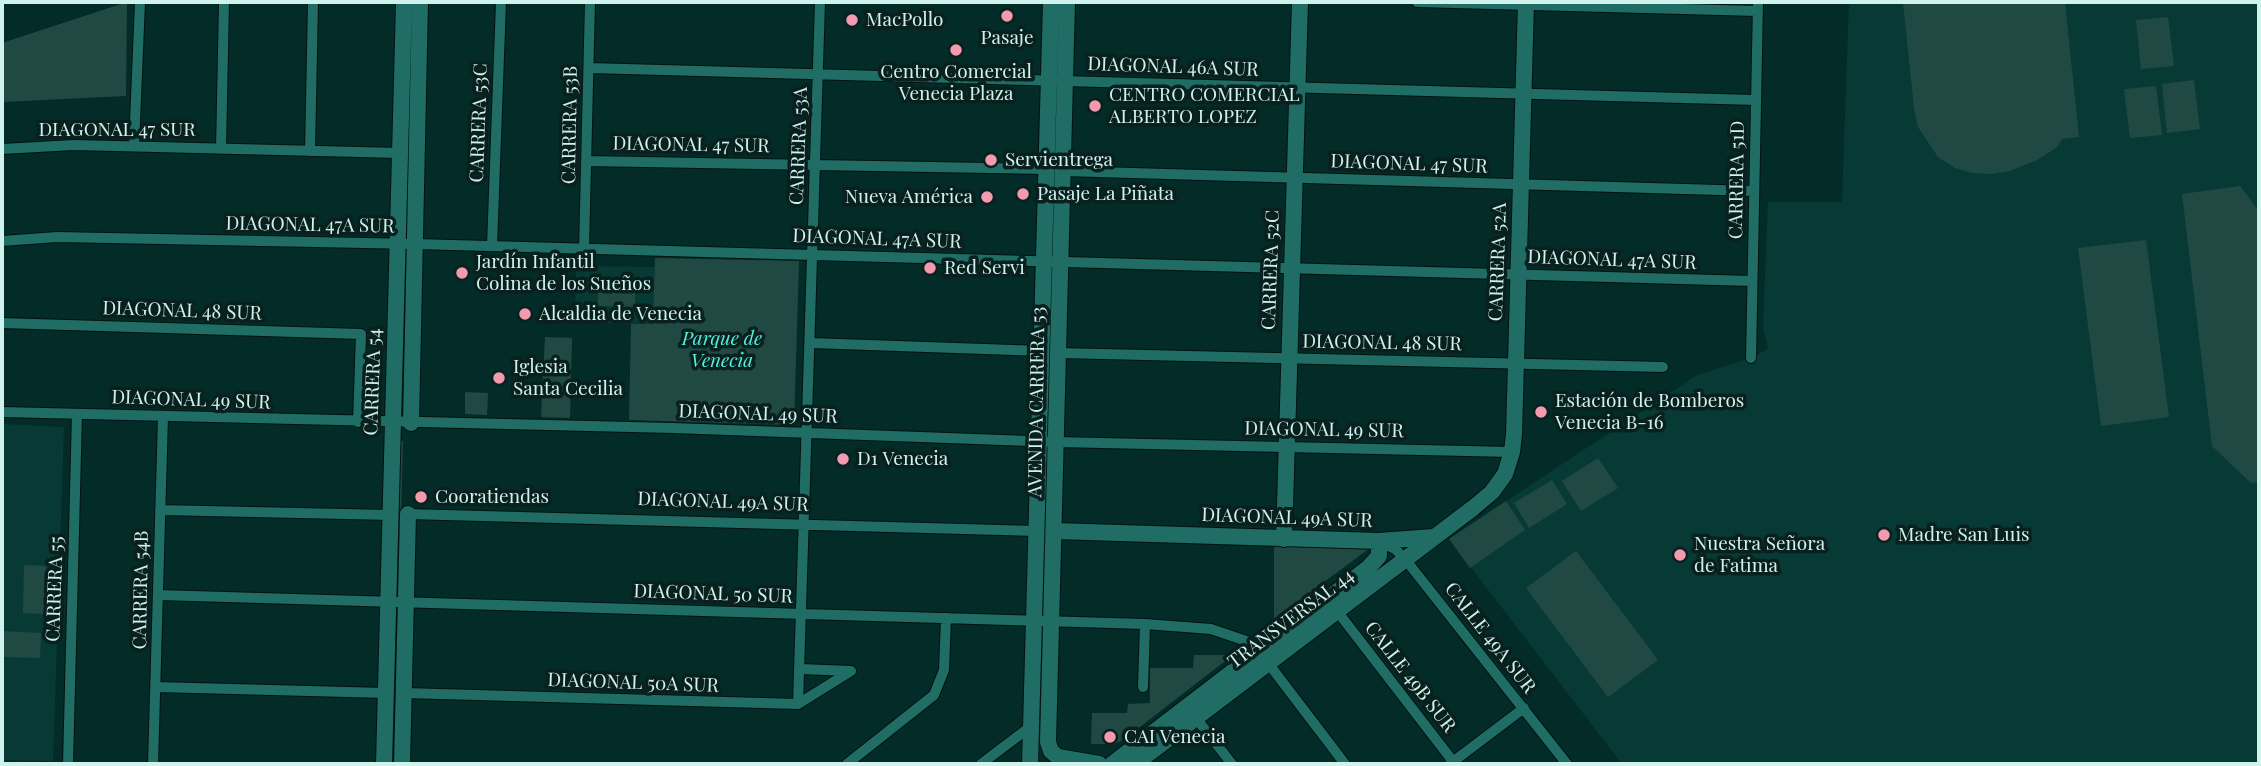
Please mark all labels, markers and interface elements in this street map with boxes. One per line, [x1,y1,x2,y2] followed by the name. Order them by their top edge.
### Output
[999,8,1015,24] marker: Pasaje
[866,9,943,31] place label: MacPollo
[844,12,860,28] marker: MacPollo
[980,27,1034,49] place label: Pasaje
[948,42,964,58] marker: Centro Comercial Venecia Plaza
[1087,53,1259,81] street label: DIAGONAL 46A SUR
[880,61,1032,105] place label: Centro Comercial Venecia Plaza
[466,63,492,183] street label: CARRERA 53C
[558,66,582,184] street label: CARRERA 53B
[1109,84,1300,128] place label: CENTRO COMERCIAL ALBERTO LOPEZ
[786,86,812,206] street label: CARRERA 53A
[1087,98,1103,114] marker: CENTRO COMERCIAL ALBERTO LOPEZ
[39,119,195,141] street label: DIAGONAL 47 SUR
[1725,121,1749,239] street label: CARRERA 51D
[612,132,770,158] street label: DIAGONAL 47 SUR
[1005,149,1113,171] place label: Servientrega
[1330,150,1488,178] street label: DIAGONAL 47 SUR
[983,152,999,168] marker: Servientrega
[1037,183,1174,205] place label: Pasaje La Piñata
[845,186,973,208] place label: Nueva América
[1015,186,1031,202] marker: Pasaje La Piñata
[979,189,995,205] marker: Nueva América
[1485,202,1511,322] street label: CARRERA 52A
[1258,210,1284,330] street label: CARRERA 52C
[225,212,395,238] street label: DIAGONAL 47A SUR
[792,225,962,253] street label: DIAGONAL 47A SUR
[1527,246,1697,274] street label: DIAGONAL 47A SUR
[476,251,651,295] place label: Jardín Infantil Colina de los Sueños
[944,257,1025,279] place label: Red Servi
[922,260,938,276] marker: Red Servi
[454,265,470,281] marker: Jardín Infantil Colina de los Sueños
[102,297,262,325] street label: DIAGONAL 48 SUR
[539,303,702,325] place label: Alcaldia de Venecia
[517,306,533,322] marker: Alcaldia de Venecia
[1024,306,1050,498] street label: AVENIDA CARRERA 53
[360,328,386,436] street label: CARRERA 54
[682,328,762,372] park label: Parque de Venecia
[1302,330,1462,356] street label: DIAGONAL 48 SUR
[513,356,623,400] place label: Iglesia Santa Cecilia
[491,370,507,386] marker: Iglesia Santa Cecilia
[111,386,271,414] street label: DIAGONAL 49 SUR
[1555,390,1744,434] place label: Estación de Bomberos Venecia B-16
[678,400,838,428] street label: DIAGONAL 49 SUR
[1533,404,1549,420] marker: Estación de Bomberos Venecia B-16
[1244,417,1404,443] street label: DIAGONAL 49 SUR
[857,448,948,470] place label: D1 Venecia
[835,451,851,467] marker: D1 Venecia
[435,486,549,508] place label: Cooratiendas
[637,488,809,516] street label: DIAGONAL 49A SUR
[413,489,429,505] marker: Cooratiendas
[1201,504,1373,532] street label: DIAGONAL 49A SUR
[1898,524,2029,546] place label: Madre San Luis
[1876,527,1892,543] marker: Madre San Luis
[129,530,153,650] street label: CARRERA 54B
[1694,533,1825,577] place label: Nuestra Señora de Fatima
[42,536,68,642] street label: CARRERA 55
[1672,547,1688,563] marker: Nuestra Señora de Fatima
[1224,564,1358,674] street label: TRANSVERSAL 44
[1440,578,1540,698] street label: CALLE 49A SUR
[633,580,793,608] street label: DIAGONAL 50 SUR
[1360,617,1460,737] street label: CALLE 49B SUR
[547,669,719,697] street label: DIAGONAL 50A SUR
[1124,726,1225,748] place label: CAI Venecia
[1102,729,1118,745] marker: CAI Venecia

